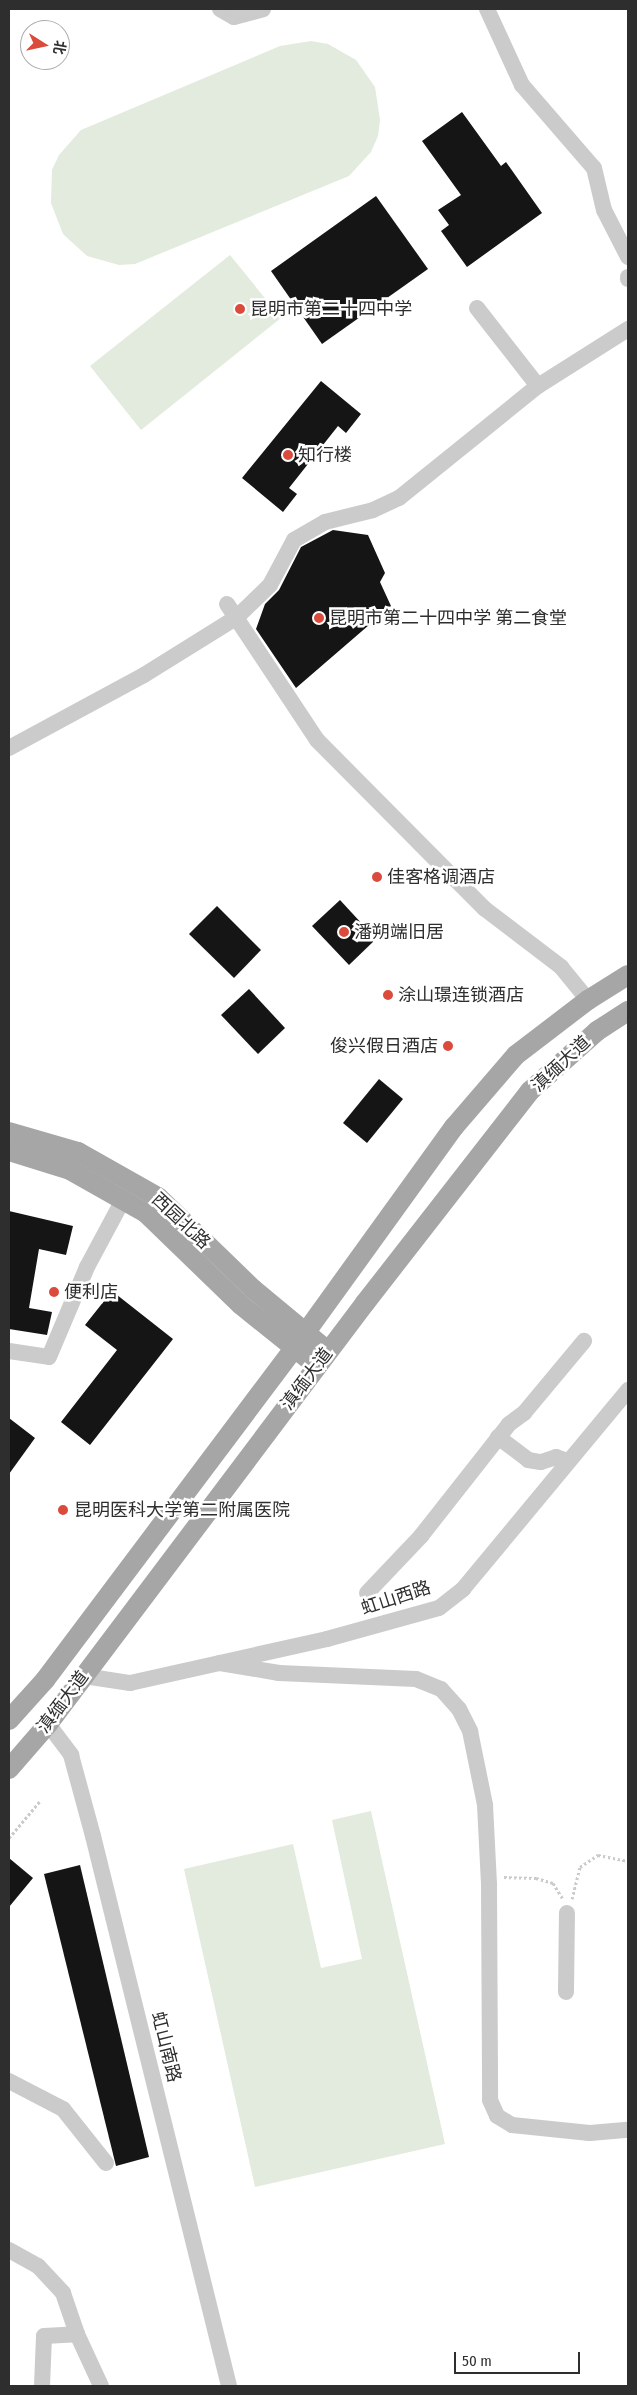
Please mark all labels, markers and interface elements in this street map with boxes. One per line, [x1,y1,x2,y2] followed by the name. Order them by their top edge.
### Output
[20,20,70,70] north arrow
[50,39,69,56] text: 北
[250,298,412,320] place label: 昆明市第二十四中学
[234,303,246,315] marker: 昆明市第二十四中学
[298,444,352,466] place label: 知行楼
[282,449,294,461] marker: 知行楼
[329,607,567,629] place label: 昆明市第二十四中学 第二食堂
[313,612,325,624] marker: 昆明市第二十四中学 第二食堂
[387,866,495,888] place label: 佳客格调酒店
[371,871,383,883] marker: 佳客格调酒店
[354,921,444,943] place label: 潘朔端旧居
[338,926,350,938] marker: 潘朔端旧居
[398,984,524,1006] place label: 涂山璟连锁酒店
[382,989,394,1001] marker: 涂山璟连锁酒店
[527,1032,595,1096] street label: 滇缅大道
[330,1035,438,1057] place label: 俊兴假日酒店
[442,1040,454,1052] marker: 俊兴假日酒店
[147,1189,215,1253] street label: 西园北路
[64,1281,118,1303] place label: 便利店
[48,1286,60,1298] marker: 便利店
[277,1344,337,1414] street label: 滇缅大道
[74,1499,290,1521] place label: 昆明医科大学第二附属医院
[56,1503,70,1517] marker: 昆明医科大学第二附属医院
[358,1577,434,1619] street label: 虹山西路
[33,1667,93,1737] street label: 滇缅大道
[147,2009,185,2085] street label: 虹山南路
[457,2342,583,2374] scale bar
[462,2352,492,2370] text: 50 m

